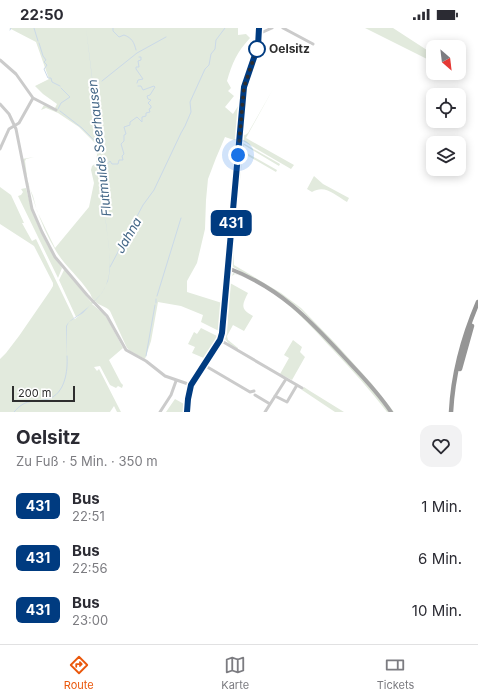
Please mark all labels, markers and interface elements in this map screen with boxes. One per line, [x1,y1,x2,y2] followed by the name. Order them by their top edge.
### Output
[20,5,64,24] text: 22:50
[248,40,266,58] marker: Oelsitz
[426,40,466,80] north arrow
[426,40,466,176] map controls
[269,41,310,56] place label: Oelsitz
[84,78,114,217] water label: Flutmulde Seerhausen
[426,88,466,128] button: locate
[426,136,466,176] button: layers
[228,145,248,165] your location
[208,210,254,236] line badge: 431
[111,214,145,256] water label: Jahna
[219,214,243,231] text: 431
[12,384,75,403] scale bar
[18,386,51,400] text: 200 m
[420,425,462,467] button: heart
[16,426,81,449] text: Oelsitz
[16,453,158,469] text: Zu Fuß · 5 Min. · 350 m
[72,489,100,508] text: Bus
[26,497,50,514] text: 431
[421,497,462,516] text: 1 Min.
[72,508,105,524] text: 22:51
[72,541,100,560] text: Bus
[26,549,50,566] text: 431
[418,549,462,568] text: 6 Min.
[72,560,108,576] text: 22:56
[72,593,100,612] text: Bus
[26,601,50,618] text: 431
[412,601,462,620] text: 10 Min.
[72,612,108,628] text: 23:00
[64,654,94,692] tab: Route
[221,654,249,692] tab: Karte
[377,654,414,692] tab: Tickets

